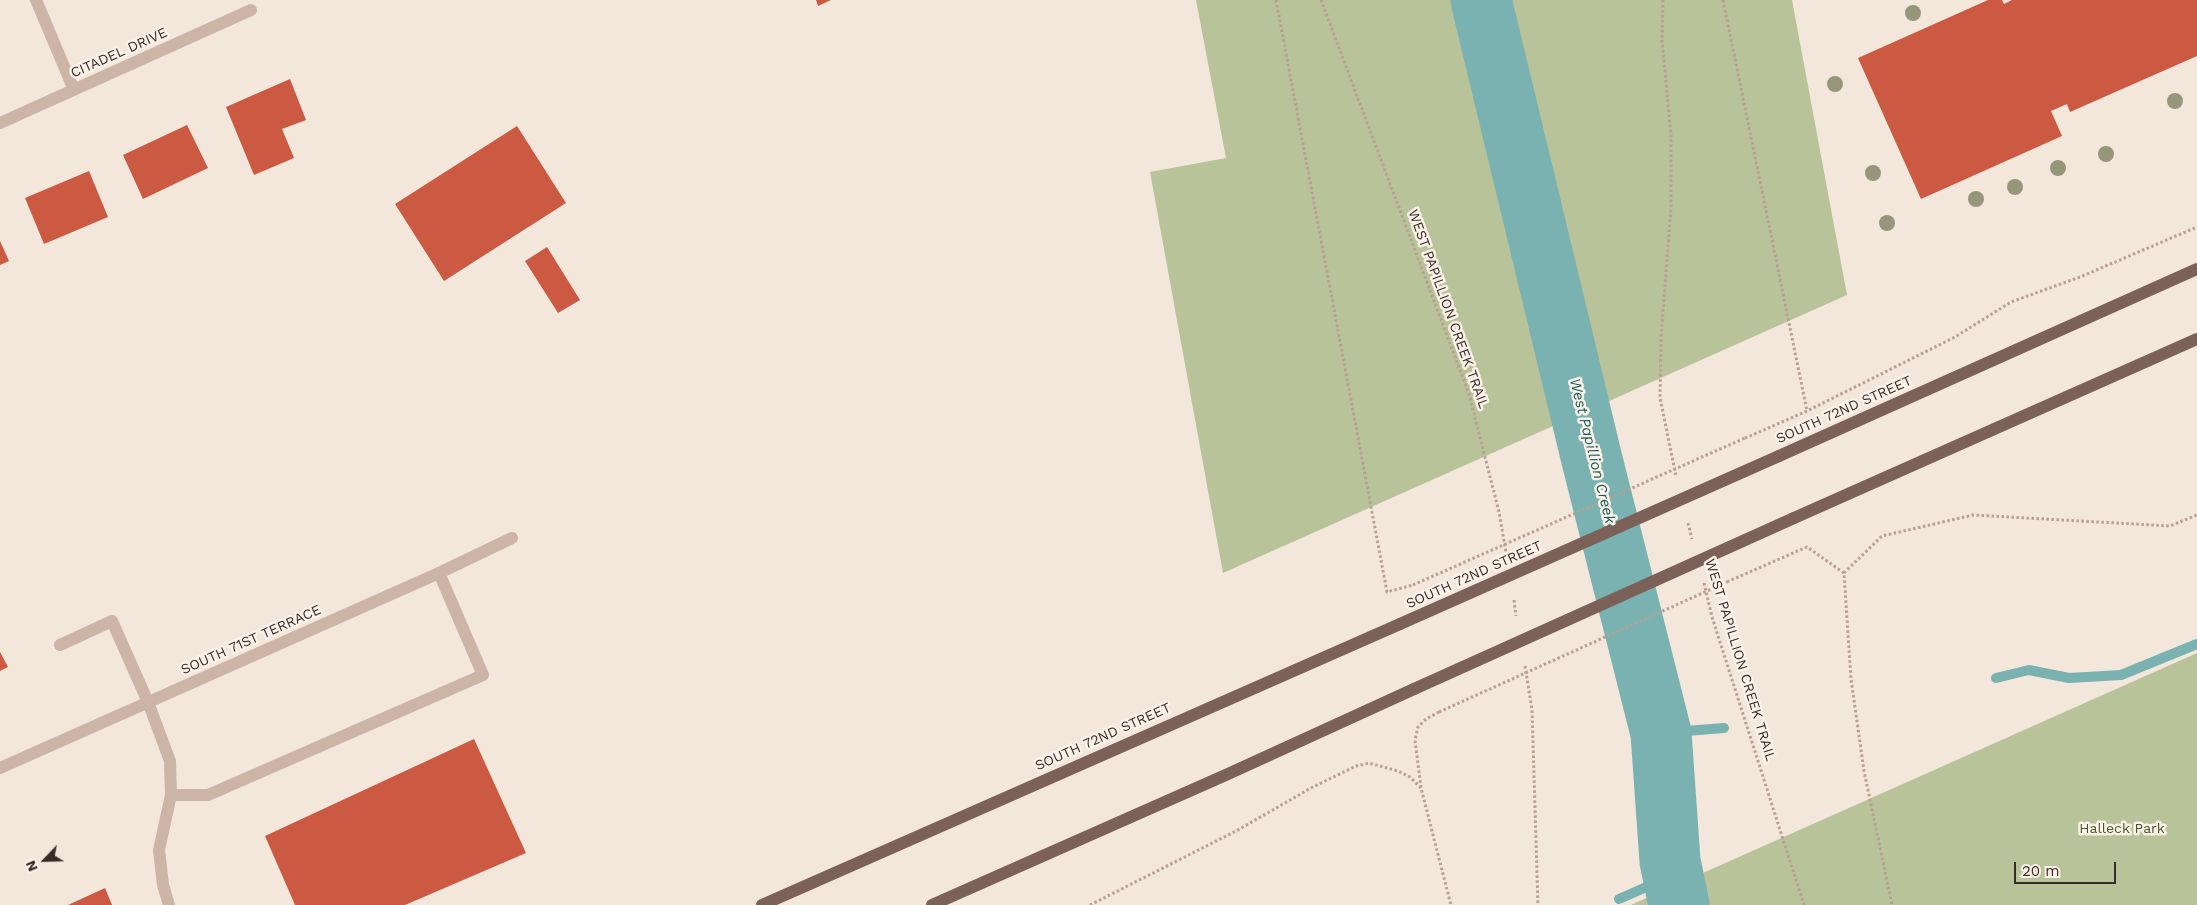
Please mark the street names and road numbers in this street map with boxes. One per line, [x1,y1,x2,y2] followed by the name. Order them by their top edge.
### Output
[68,24,170,82] street label: CITADEL DRIVE
[1404,207,1492,411] street label: WEST PAPILLION CREEK TRAIL
[1774,372,1914,448] street label: SOUTH 72ND STREET
[1404,537,1544,613] street label: SOUTH 72ND STREET
[1701,557,1779,763] street label: WEST PAPILLION CREEK TRAIL
[178,602,324,678] street label: SOUTH 71ST TERRACE
[1033,699,1173,775] street label: SOUTH 72ND STREET

